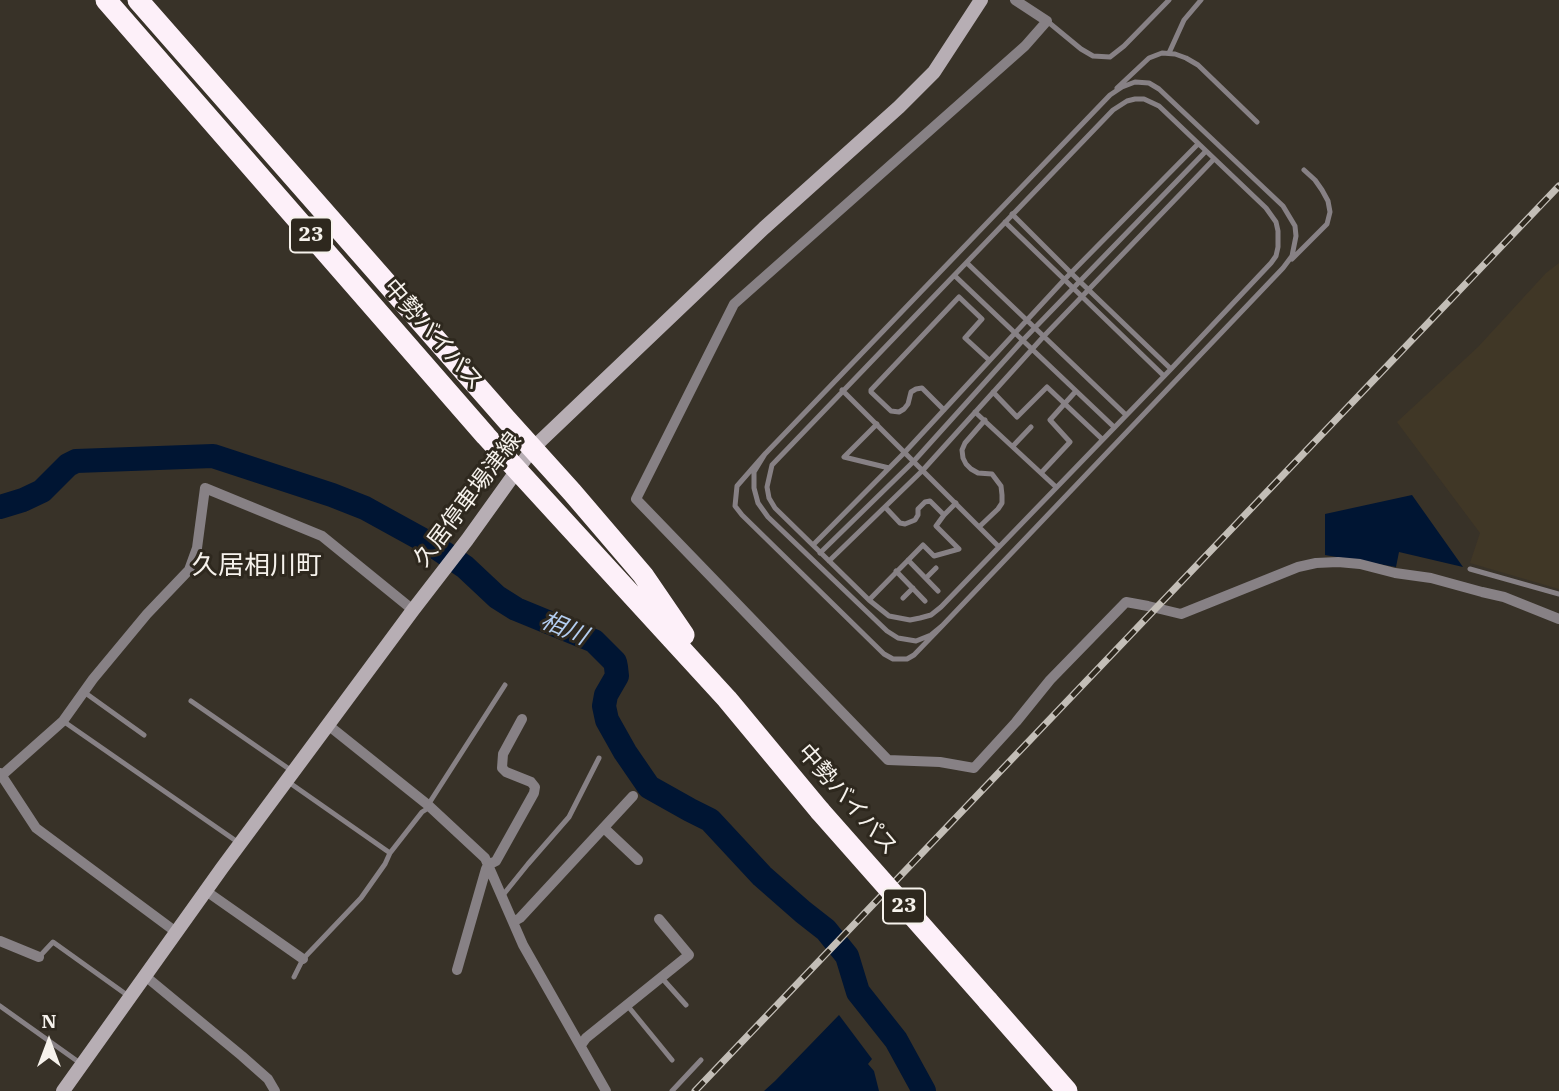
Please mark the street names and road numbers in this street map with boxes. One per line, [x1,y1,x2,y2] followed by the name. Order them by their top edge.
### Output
[290,218,332,252] road number: 23
[377,274,489,396] street label: 中勢バイパス
[409,427,527,573] street label: 久居停車場津線
[791,739,903,861] street label: 中勢バイパス
[883,888,925,923] road number: 23

